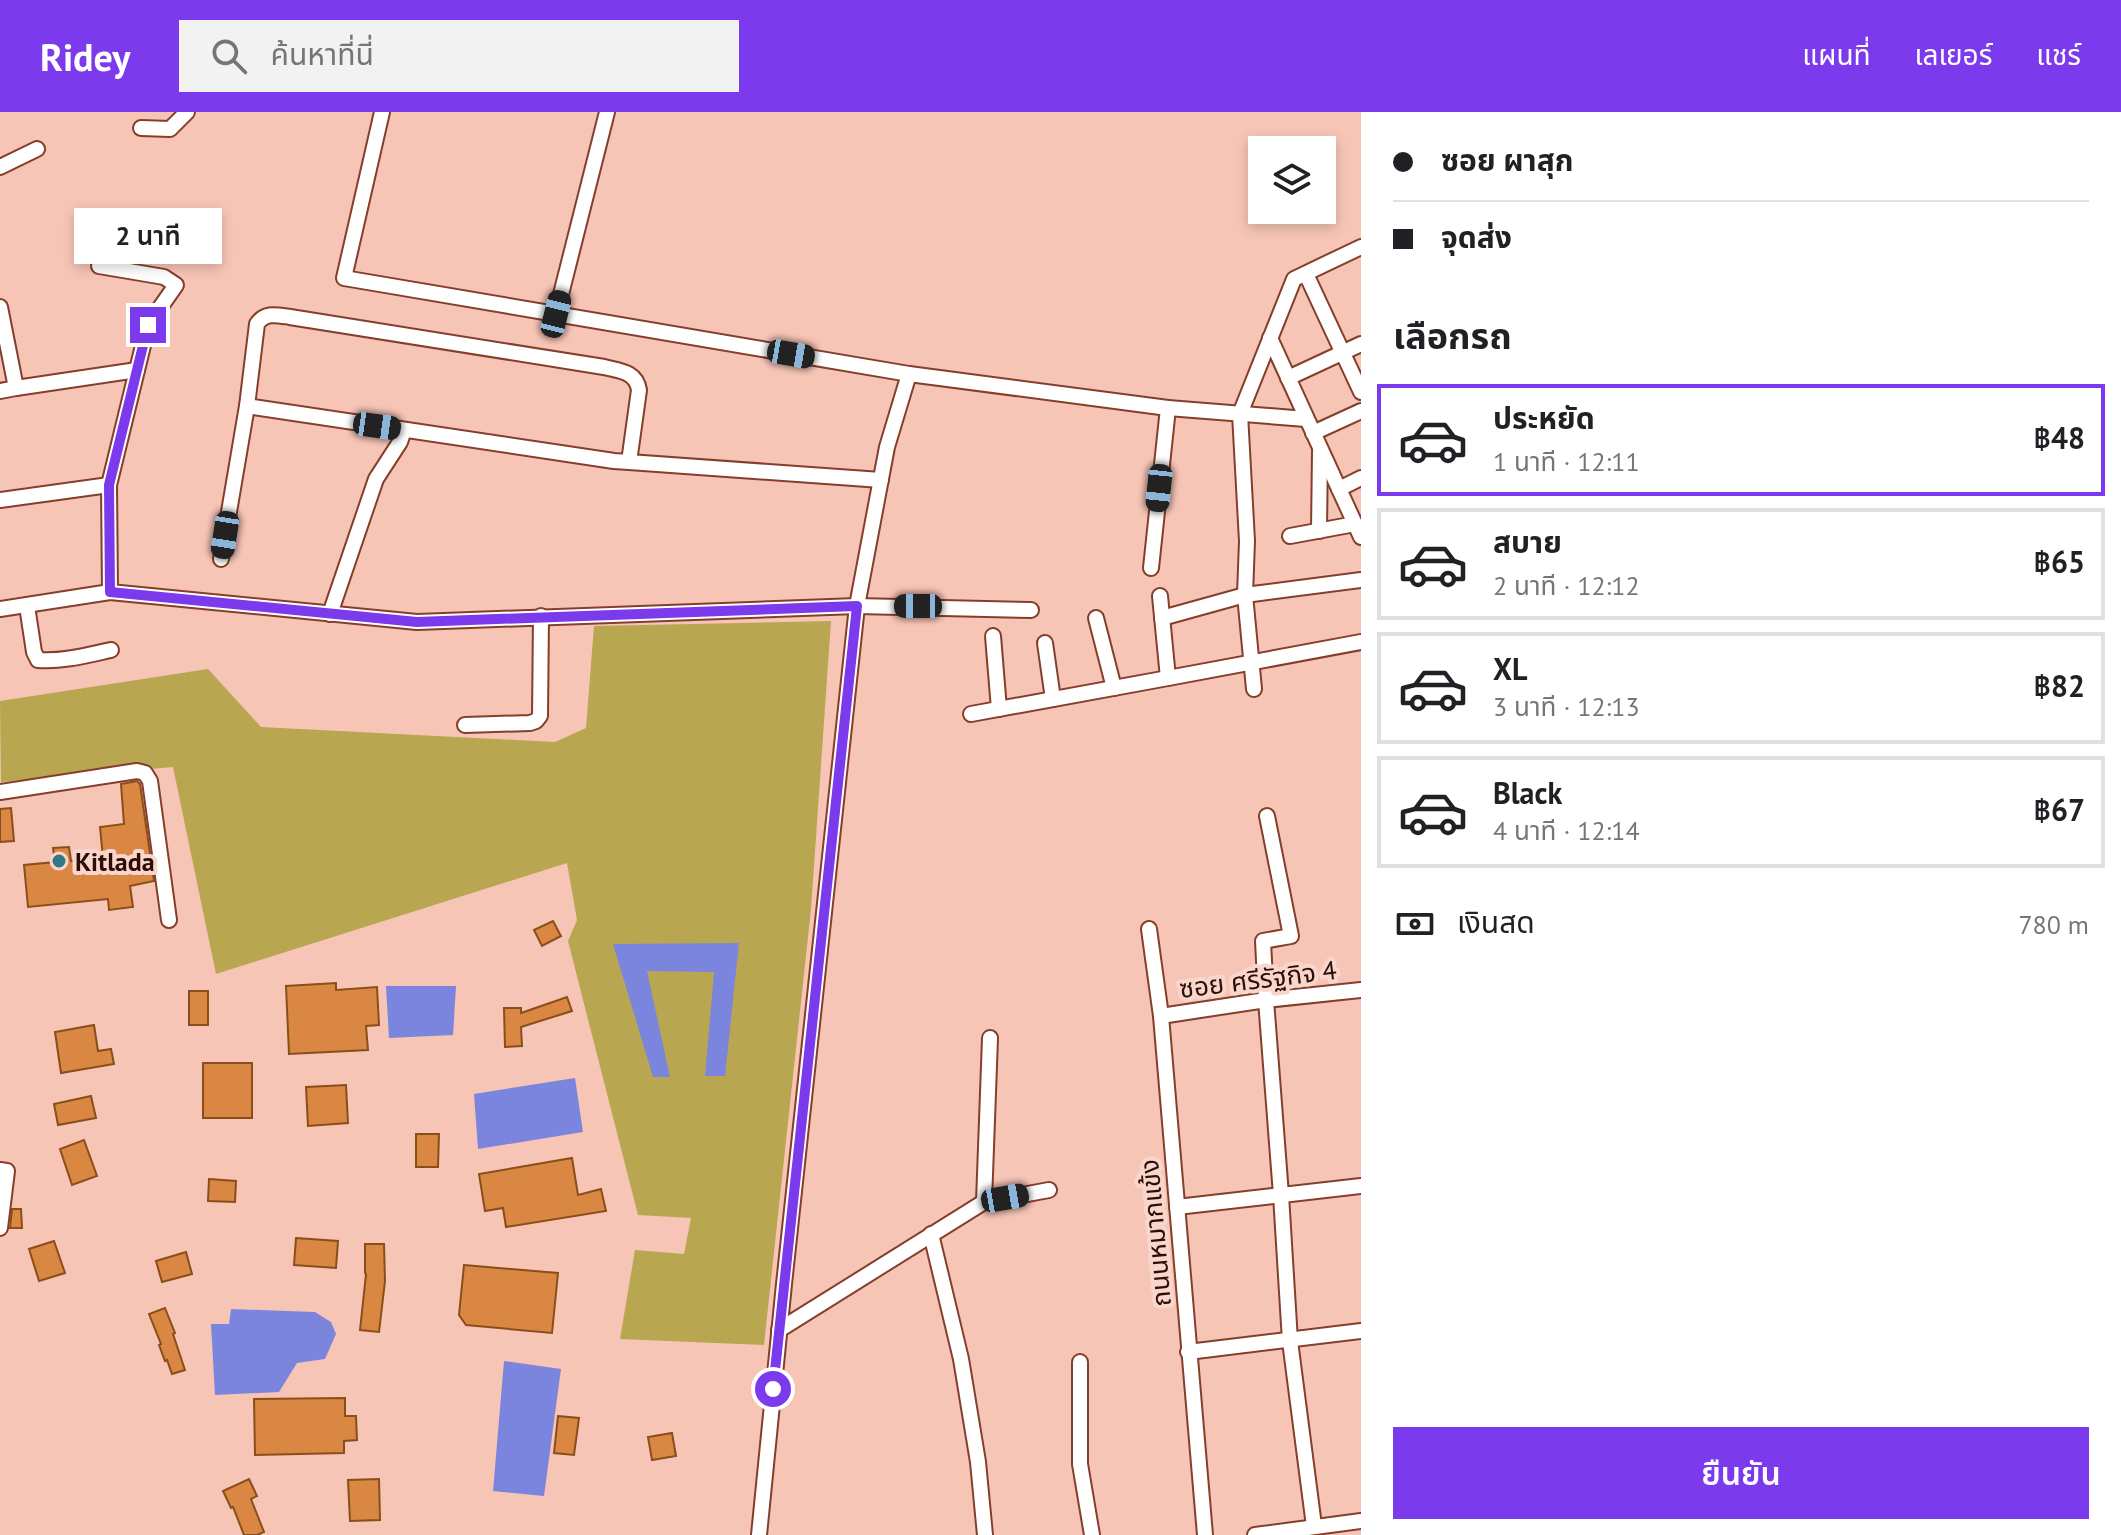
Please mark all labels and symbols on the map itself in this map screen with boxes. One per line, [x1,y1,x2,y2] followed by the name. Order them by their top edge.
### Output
[74,209,222,265] callout: 2 นาที
[539,288,573,340] car
[130,307,166,343] route end
[765,338,817,370] car
[352,411,402,441] car
[1145,463,1173,513] car
[209,509,241,561] car
[894,594,942,618] car
[75,845,155,878] place label: Kitlada
[50,852,68,870] marker: Kitlada
[1177,953,1339,1005] street label: ซอย ศรีรัฐกิจ 4
[1132,1158,1178,1308] street label: ถนนหมากแข้ง
[979,1182,1031,1214] car
[755,1371,791,1407] route start

